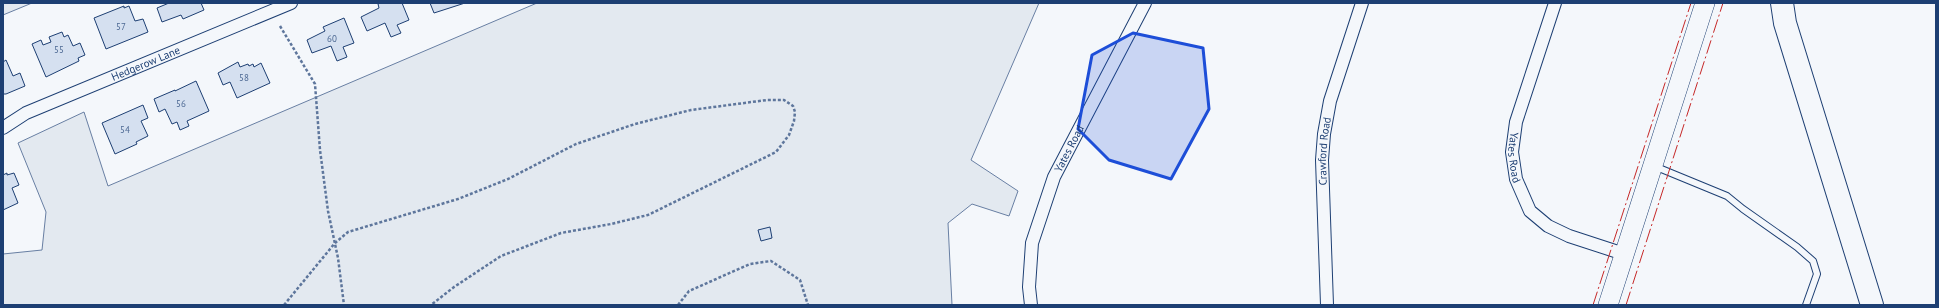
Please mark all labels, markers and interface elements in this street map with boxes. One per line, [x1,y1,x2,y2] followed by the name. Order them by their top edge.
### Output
[116,21,126,32] house number: 57
[327,33,337,44] house number: 60
[109,43,183,84] street label: Hedgerow Lane
[54,44,64,55] house number: 55
[239,72,249,83] house number: 58
[176,98,186,109] house number: 56
[1315,116,1334,186] street label: Crawford Road
[1051,123,1087,174] street label: Yates Road
[120,124,130,135] house number: 54
[1505,131,1524,185] street label: Yates Road

